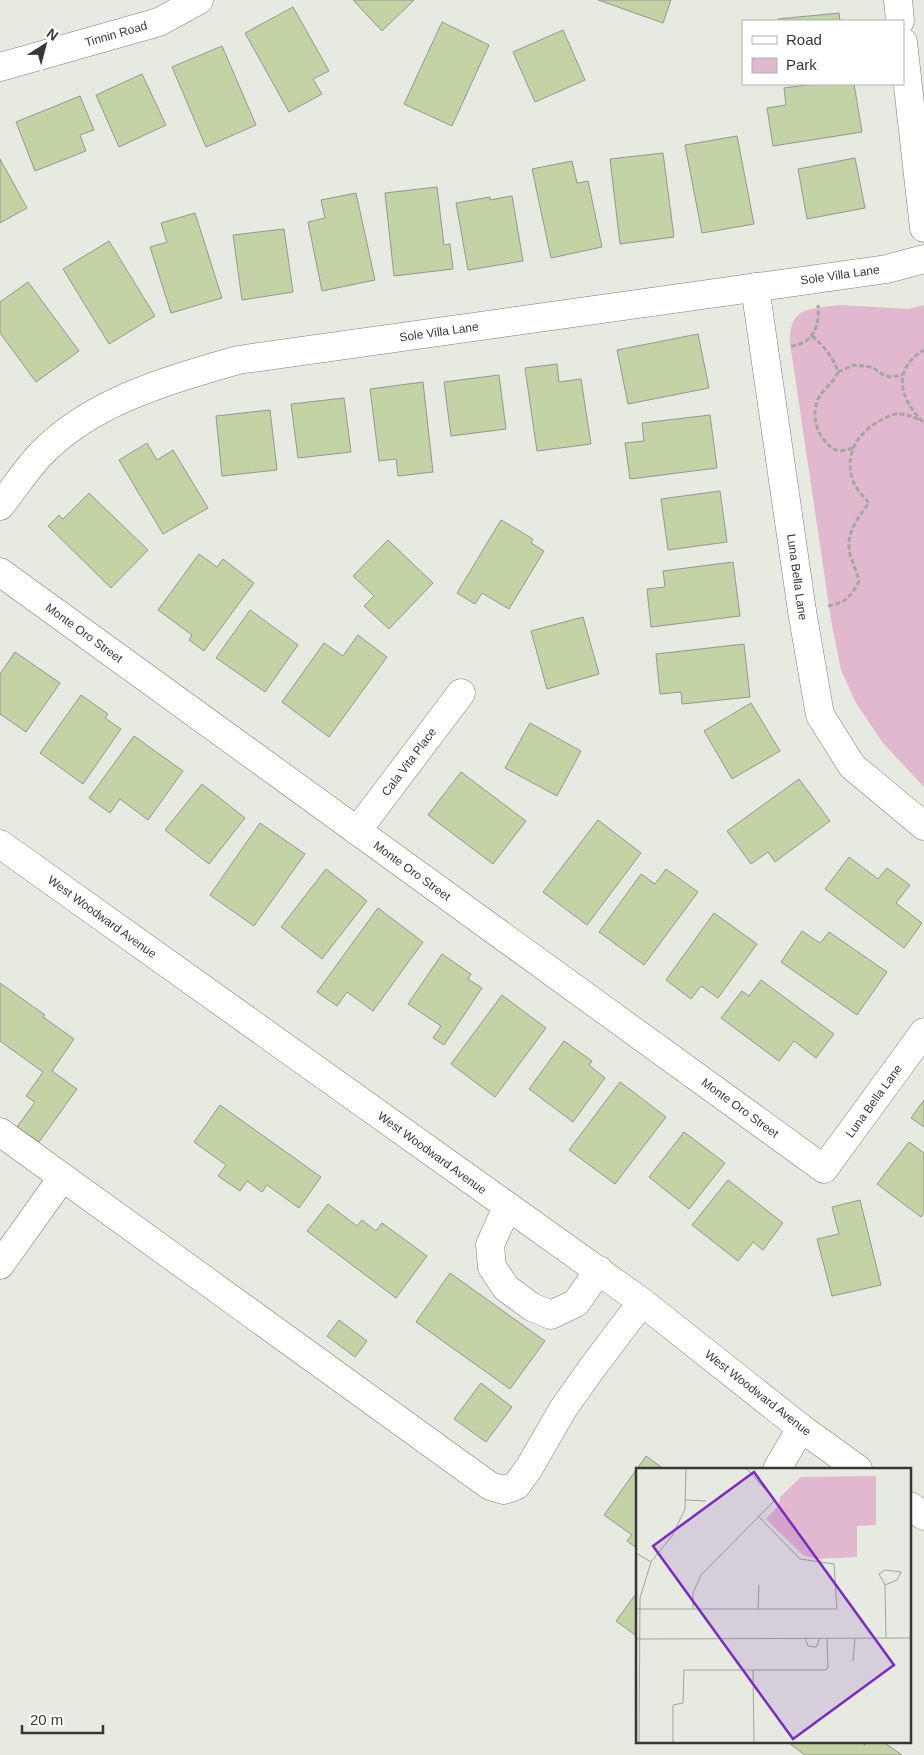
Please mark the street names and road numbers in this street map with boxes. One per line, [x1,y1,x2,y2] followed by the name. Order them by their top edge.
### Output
[83,18,149,50] street label: Tinnin Road
[799,262,881,287] street label: Sole Villa Lane
[398,319,480,344] street label: Sole Villa Lane
[784,533,810,621] street label: Luna Bella Lane
[43,600,126,666] street label: Monte Oro Street
[379,725,439,799] street label: Cala Vita Place
[371,838,454,904] street label: Monte Oro Street
[45,873,159,961] street label: West Woodward Avenue
[843,1062,905,1140] street label: Luna Bella Lane
[699,1075,782,1141] street label: Monte Oro Street
[375,1109,489,1197] street label: West Woodward Avenue
[702,1347,814,1439] street label: West Woodward Avenue

